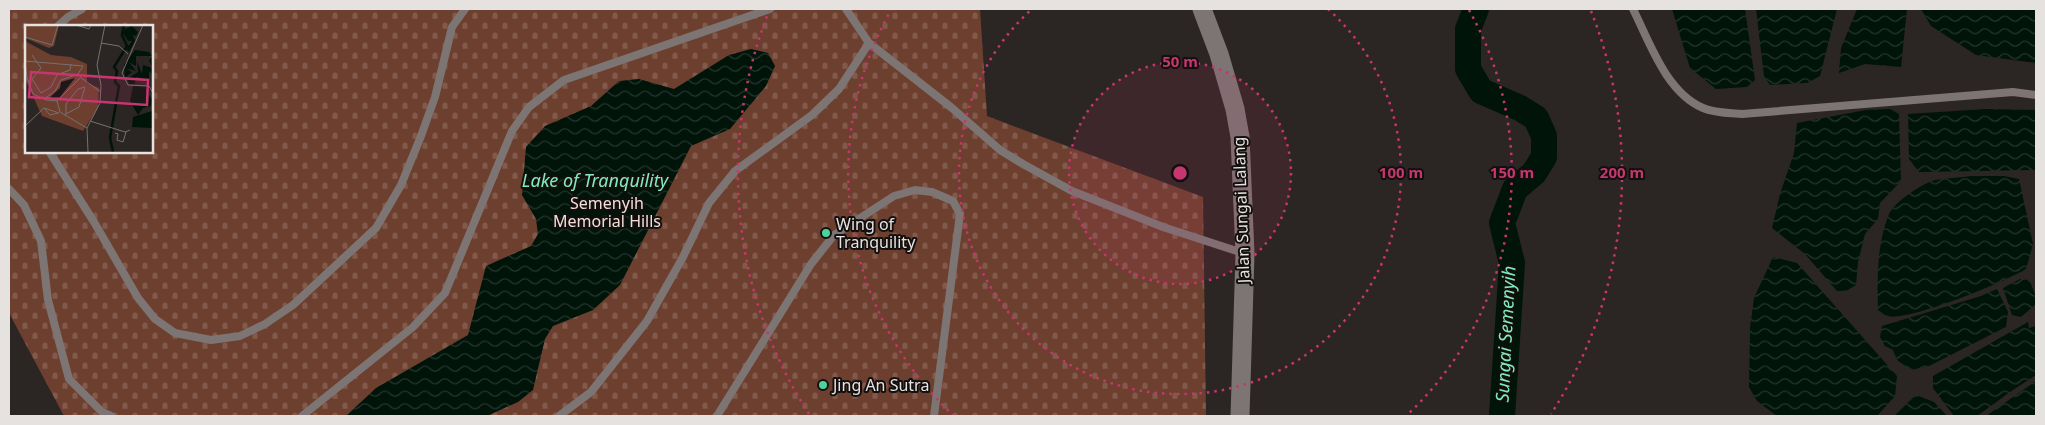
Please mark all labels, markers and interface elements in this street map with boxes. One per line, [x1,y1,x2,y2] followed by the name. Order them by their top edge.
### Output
[25,25,152,152] inset map
[1162,51,1198,71] text: 50 m
[1227,136,1255,286] street label: Jalan Sungai Lalang
[1379,162,1423,182] text: 100 m
[1490,162,1534,182] text: 150 m
[1600,162,1644,182] text: 200 m
[1171,164,1189,182] centre of rings
[522,168,670,192] water label: Lake of Tranquility
[553,192,661,232] park label: Semenyih Memorial Hills
[836,213,916,253] place label: Wing of Tranquility
[820,227,832,239] marker: Wing of Tranquility
[1489,265,1521,403] water label: Sungai Semenyih
[831,374,929,396] place label: Jing An Sutra
[817,379,829,391] marker: Jing An Sutra

